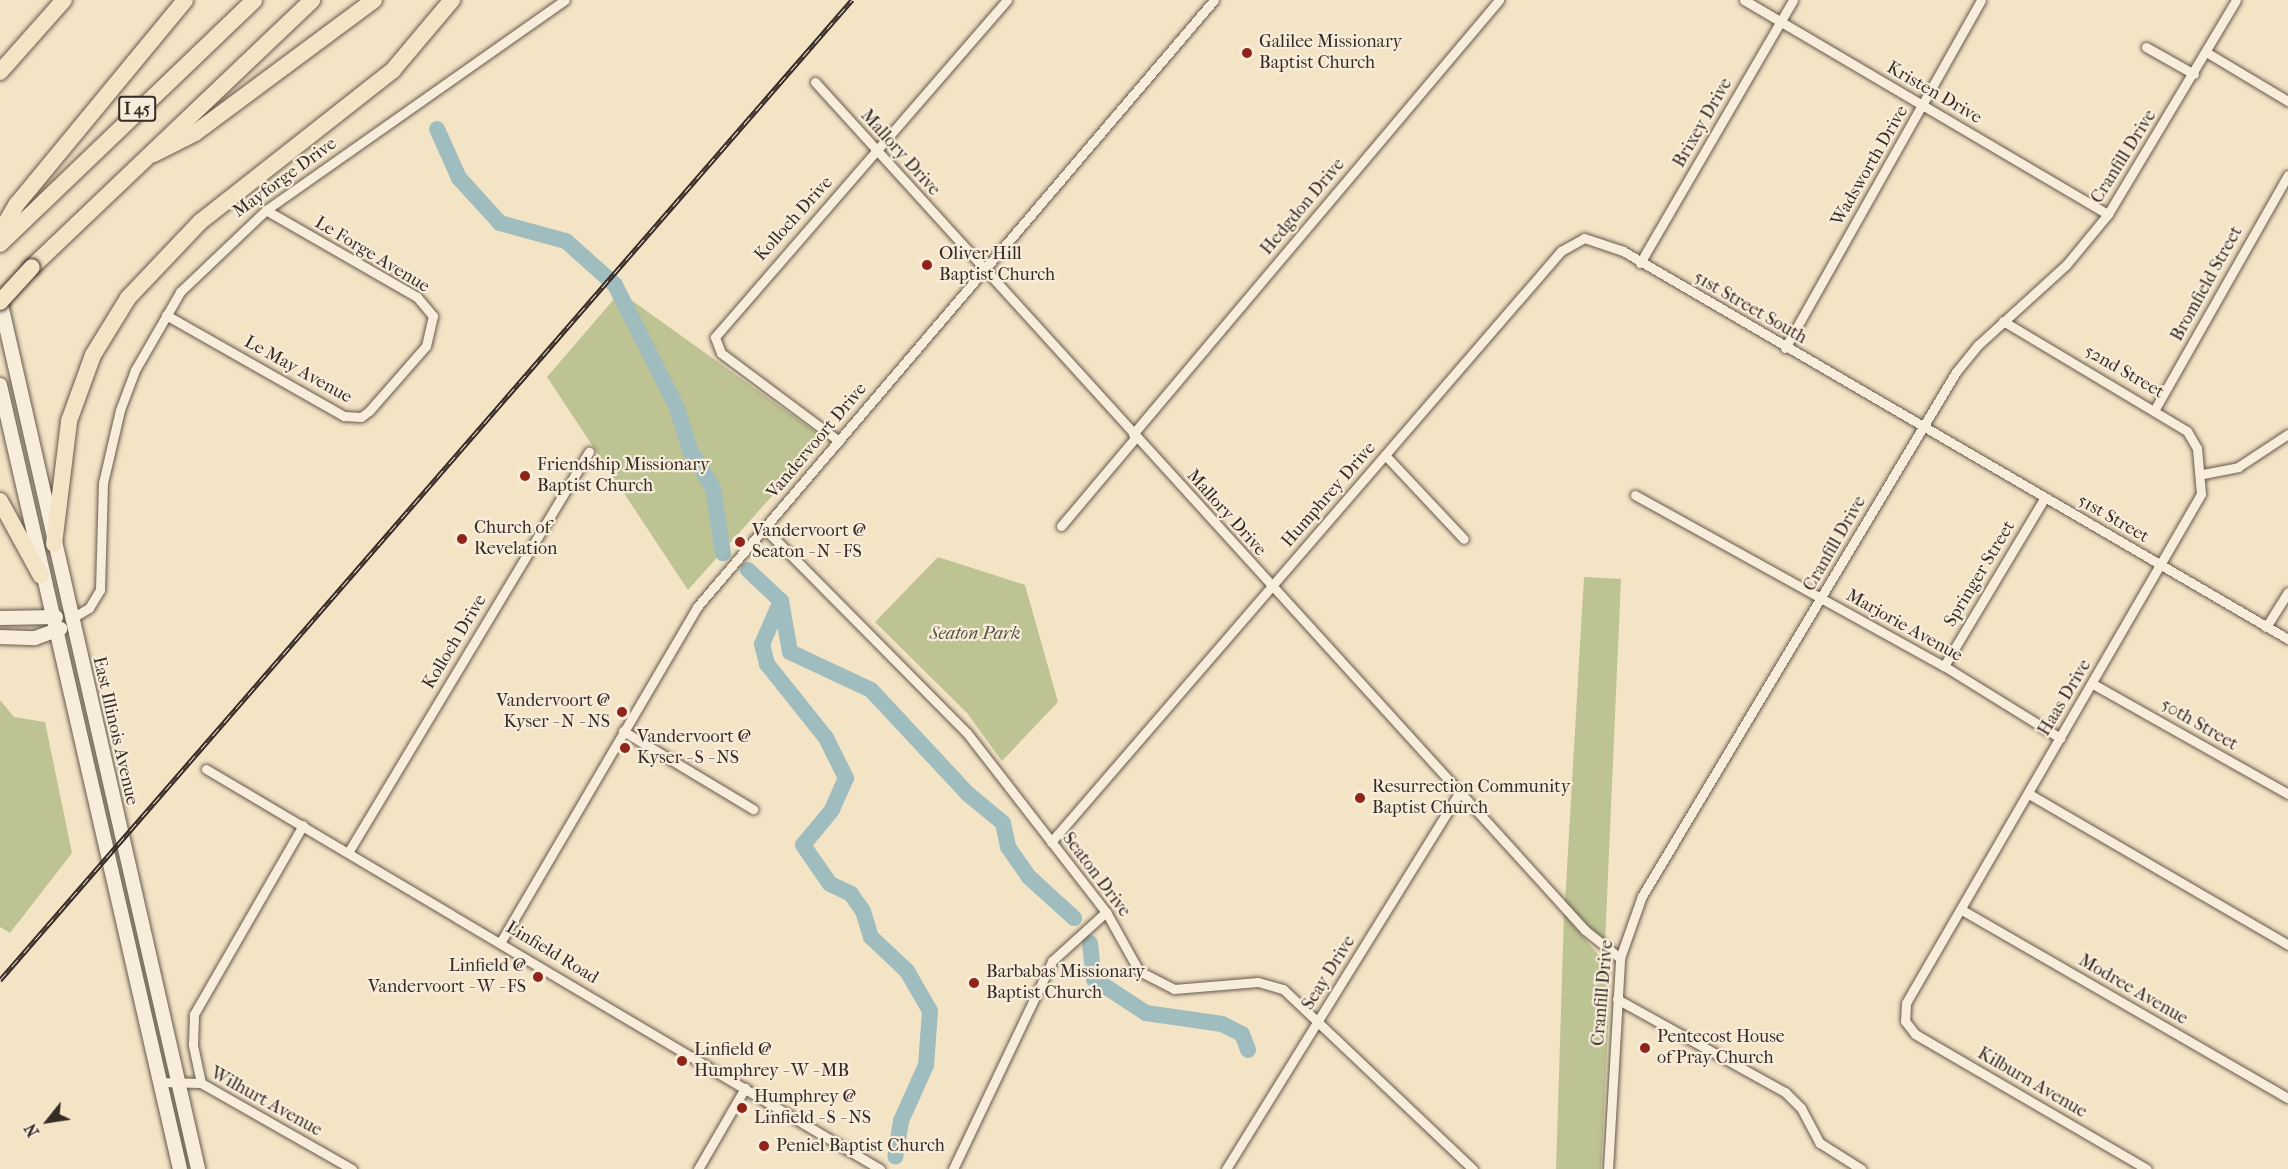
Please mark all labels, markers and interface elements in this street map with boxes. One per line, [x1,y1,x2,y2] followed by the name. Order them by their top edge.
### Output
[1259,32,1402,74] place label: Galilee Missionary Baptist Church
[1240,46,1254,60] marker: Galilee Missionary Baptist Church
[1883,57,1985,129] street label: Kristen Drive
[1669,74,1737,172] street label: Brixey Drive
[118,96,156,122] road number: I 45
[1827,102,1913,230] street label: Wadsworth Drive
[856,105,944,201] street label: Mallory Drive
[2087,106,2161,208] street label: Cranfill Drive
[229,133,341,223] street label: Mayforge Drive
[1256,154,1350,260] street label: Hedgdon Drive
[750,172,838,266] street label: Kolloch Drive
[311,212,433,298] street label: Le Forge Avenue
[2166,223,2248,345] street label: Bromfield Street
[939,244,1055,286] place label: Oliver Hill Baptist Church
[920,258,934,272] marker: Oliver Hill Baptist Church
[1689,267,1811,349] street label: 51st Street South
[240,332,356,408] street label: Le May Avenue
[2080,341,2168,403] street label: 52nd Street
[762,379,872,503] street label: Vandervoort Drive
[1277,438,1381,552] street label: Humphrey Drive
[537,455,709,498] place label: Friendship Missionary Baptist Church
[1182,465,1270,561] street label: Mallory Drive
[518,469,532,483] marker: Friendship Missionary Baptist Church
[2074,490,2152,548] street label: 51st Street
[1799,493,1871,595] street label: Cranfill Drive
[1940,517,2020,631] street label: Springer Street
[474,518,557,560] place label: Church of Revelation
[752,521,866,564] place label: Vandervoort @ Seaton - N - FS
[455,532,469,546] marker: Church of Revelation
[733,535,747,549] marker: Vandervoort @ Seaton - N - FS
[1842,585,1966,667] street label: Marjorie Avenue
[418,591,492,693] street label: Kolloch Drive
[929,623,1021,645] park label: Seaton Park
[87,655,143,807] street label: East Illinois Avenue
[2034,656,2096,740] street label: Haas Drive
[496,691,610,734] place label: Vandervoort @ Kyser - N - NS
[2157,694,2241,756] street label: 50th Street
[615,705,629,719] marker: Vandervoort @ Kyser - N - NS
[637,727,751,770] place label: Vandervoort @ Kyser - S - NS
[618,741,632,755] marker: Vandervoort @ Kyser - S - NS
[1372,777,1570,820] place label: Resurrection Community Baptist Church
[1353,791,1367,805] marker: Resurrection Community Baptist Church
[1057,828,1135,922] street label: Seaton Drive
[502,917,602,989] street label: Linfield Road
[1298,932,1360,1014] street label: Seay Drive
[1588,939,1618,1047] street label: Cranfill Drive
[2075,950,2191,1030] street label: Modree Avenue
[368,956,526,998] place label: Linfield @ Vandervoort - W - FS
[986,962,1145,1004] place label: Barbabas Missionary Baptist Church
[531,970,545,984] marker: Linfield @ Vandervoort - W - FS
[967,976,981,990] marker: Barbabas Missionary Baptist Church
[1657,1027,1785,1070] place label: Pentecost House of Pray Church
[694,1040,849,1082] place label: Linfield @ Humphrey - W - MB
[1638,1041,1652,1055] marker: Pentecost House of Pray Church
[1973,1043,2091,1123] street label: Kilburn Avenue
[675,1054,689,1068] marker: Linfield @ Humphrey - W - MB
[207,1062,325,1142] street label: Wilhurt Avenue
[754,1087,871,1130] place label: Humphrey @ Linfield - S - NS
[18,1091,78,1151] north arrow
[735,1101,749,1115] marker: Humphrey @ Linfield - S - NS
[21,1120,43,1140] text: N
[776,1135,945,1157] place label: Peniel Baptist Church
[757,1139,771,1153] marker: Peniel Baptist Church

